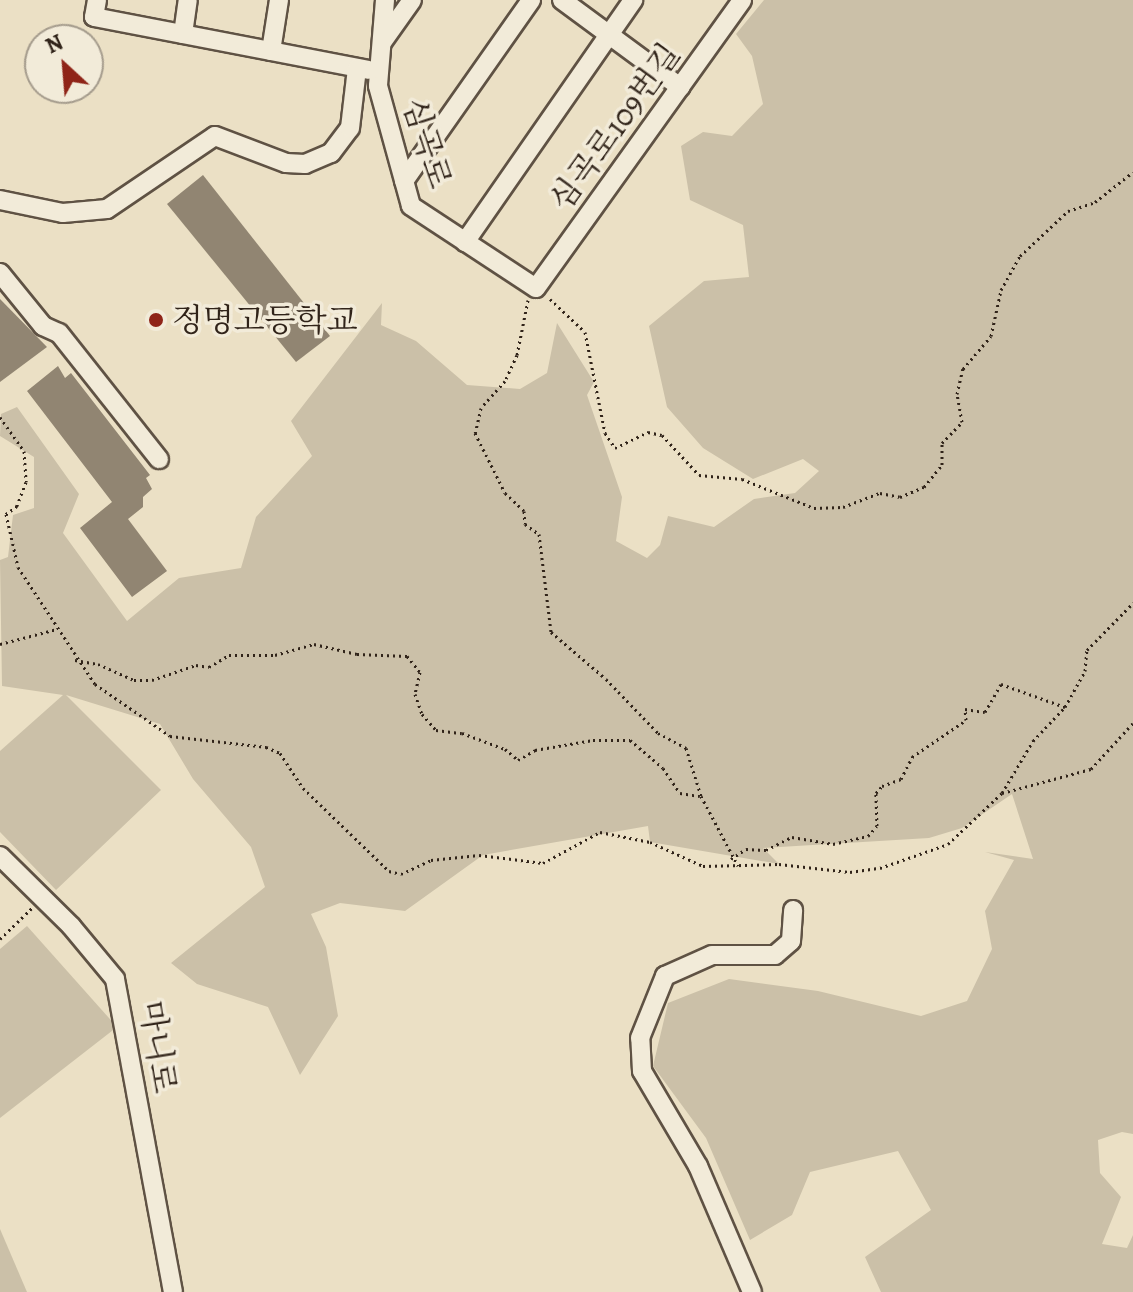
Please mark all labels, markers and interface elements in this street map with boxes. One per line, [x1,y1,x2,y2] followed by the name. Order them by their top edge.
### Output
[24,24,104,104] north arrow
[41,27,68,61] text: N
[542,36,688,218] street label: 심곡로109번길
[394,93,460,193] street label: 심곡로
[172,301,357,339] place label: 정명고등학교
[147,311,165,329] marker: 정명고등학교
[132,998,184,1096] street label: 마니로

